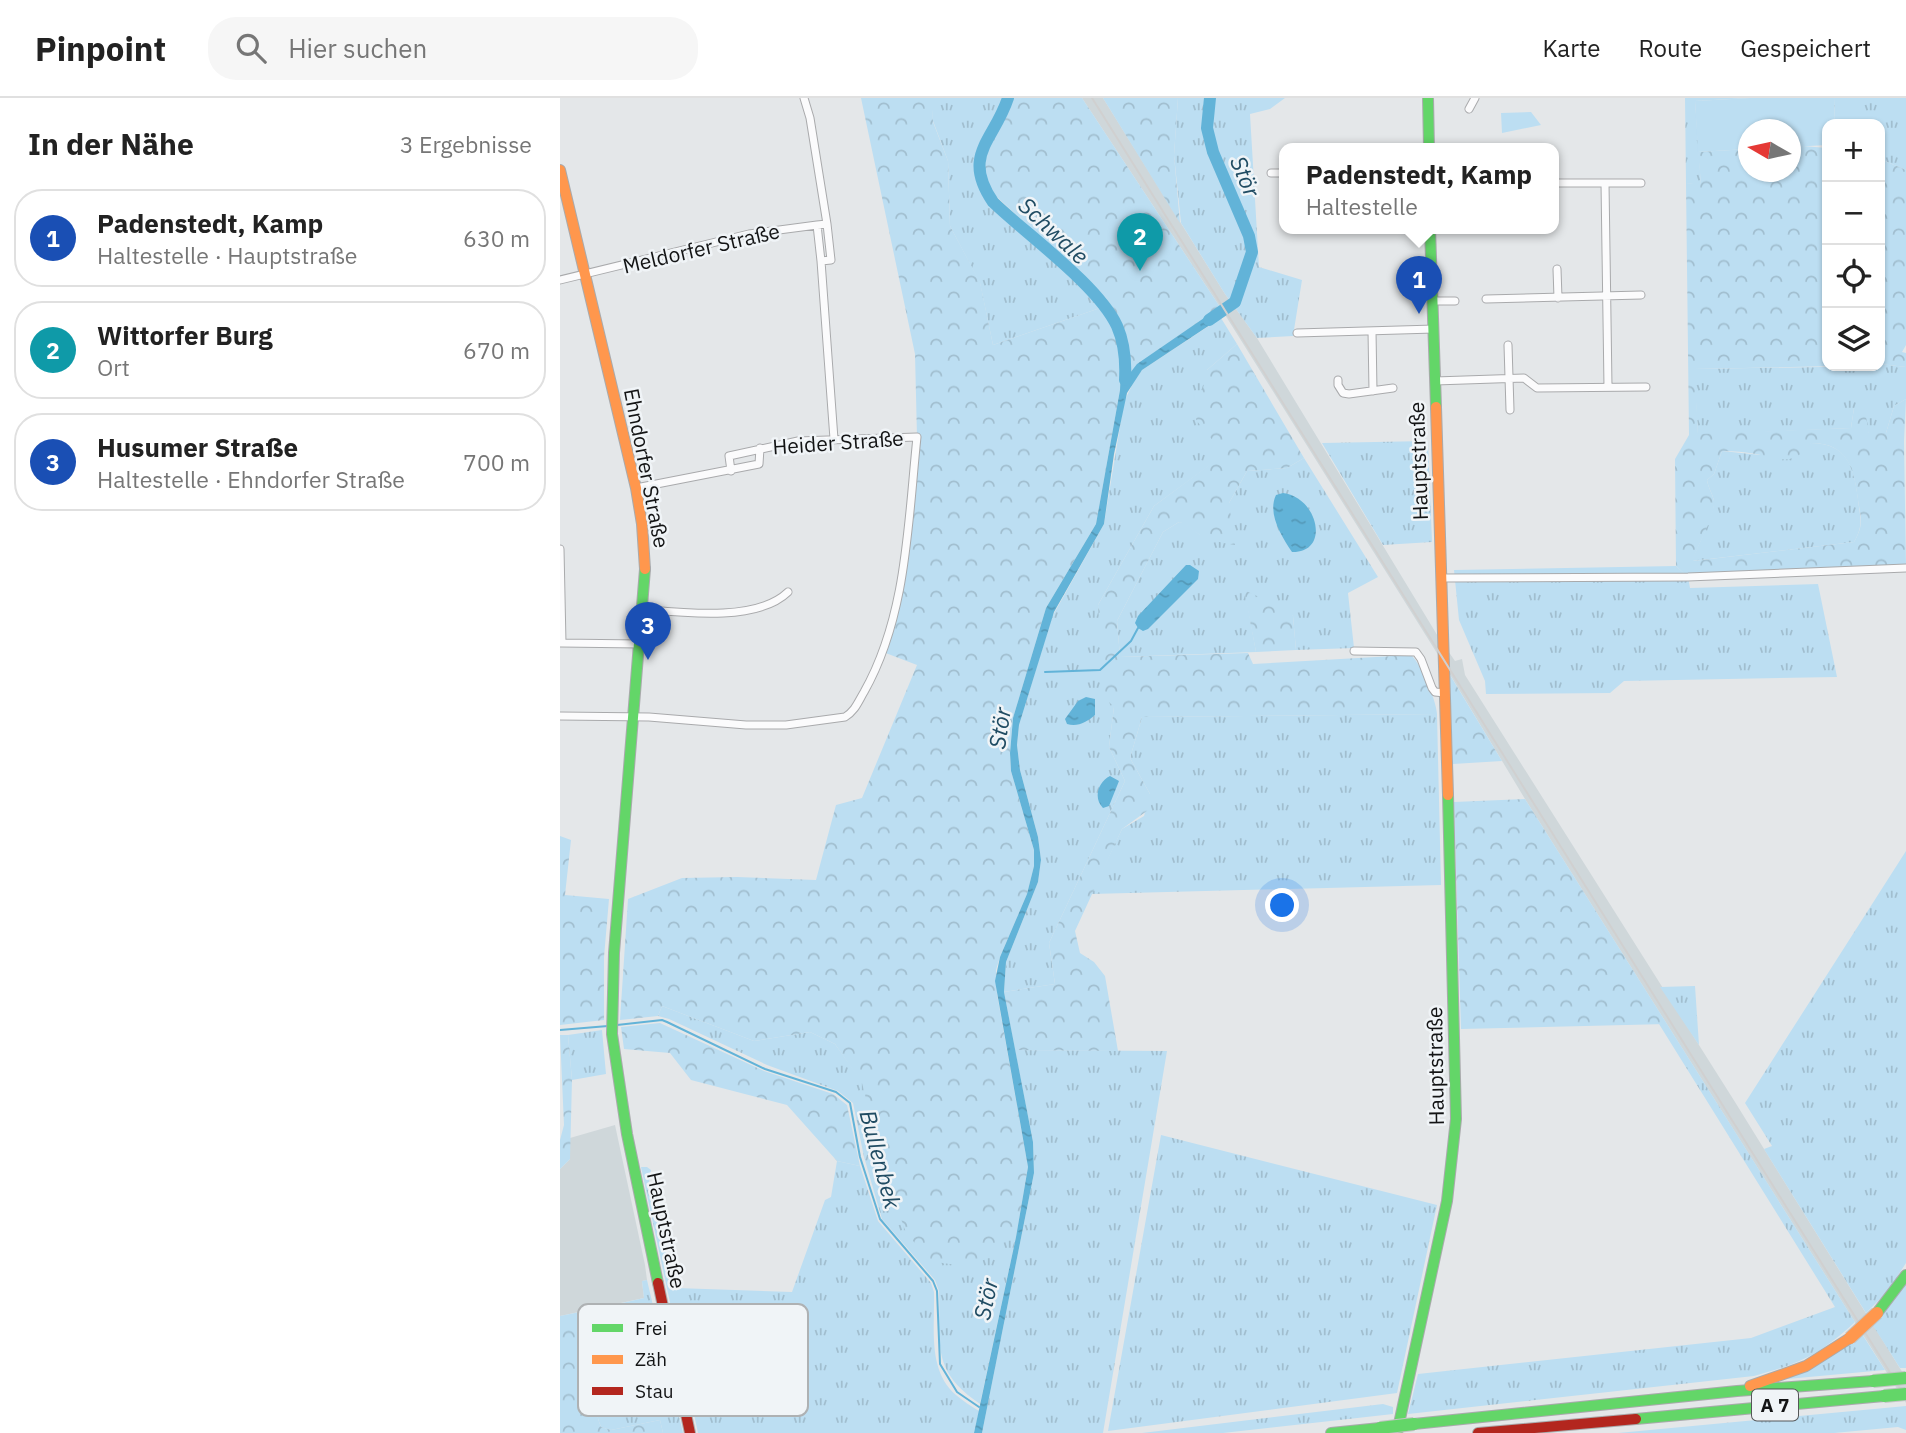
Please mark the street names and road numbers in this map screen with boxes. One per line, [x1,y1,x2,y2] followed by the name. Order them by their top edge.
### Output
[620,216,782,280] street label: Meldorfer Straße
[618,386,676,550] street label: Ehndorfer Straße
[1402,401,1434,521] street label: Hauptstraße
[771,423,905,461] street label: Heider Straße
[1420,1006,1450,1126] street label: Hauptstraße
[641,1169,693,1291] street label: Hauptstraße
[1752,1390,1798,1420] road number: A 7

